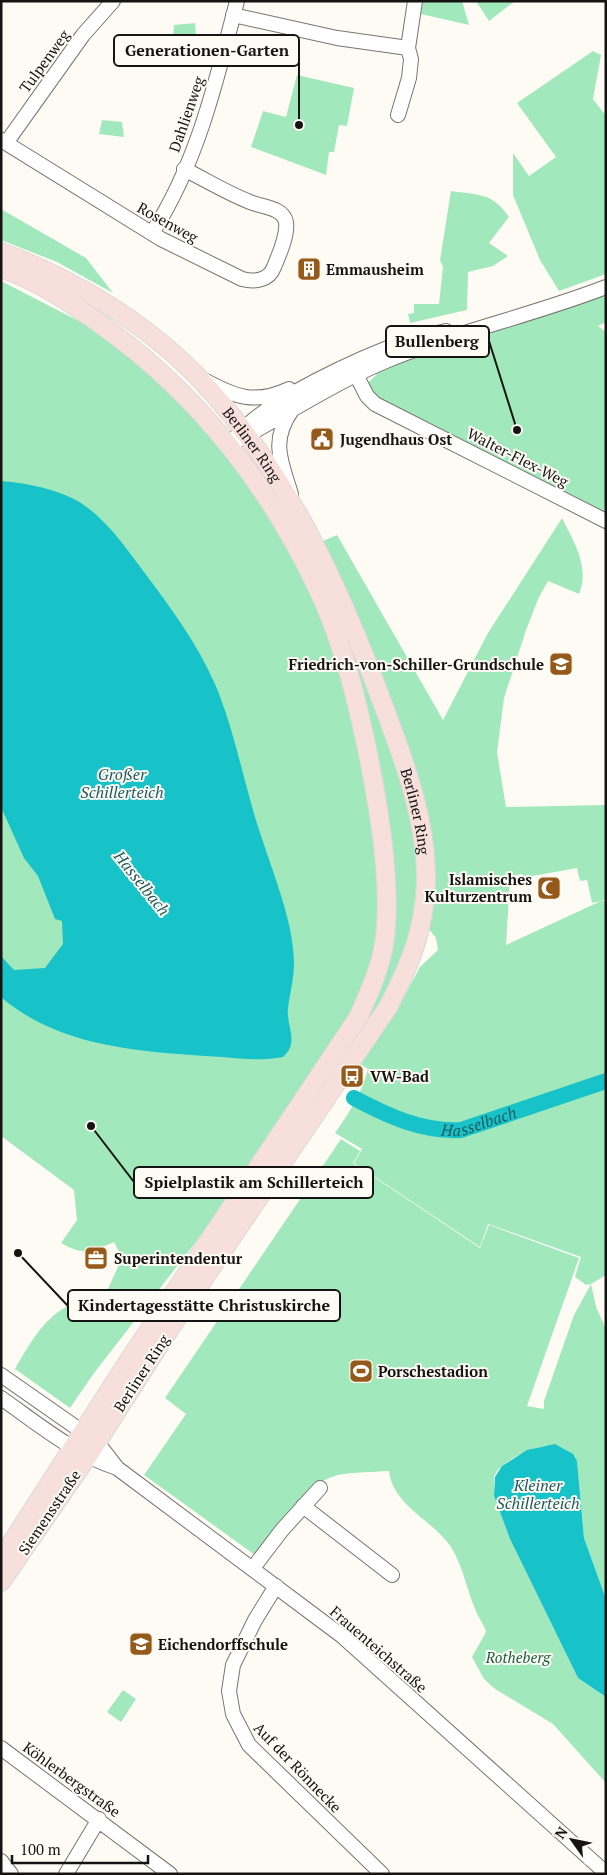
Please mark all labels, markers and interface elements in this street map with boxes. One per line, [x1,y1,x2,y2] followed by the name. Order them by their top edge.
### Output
[14,25,74,96] street label: Tulpenweg
[114,35,299,66] callout: Generationen-Garten
[125,39,290,61] text: Generationen-Garten
[164,73,209,154] street label: Dahlienweg
[134,197,203,247] street label: Rosenweg
[296,256,322,282] building icon: Emmausheim
[326,259,424,279] place label: Emmausheim
[386,326,489,357] callout: Bullenberg
[395,330,480,352] text: Bullenberg
[219,403,287,487] street label: Berliner Ring
[464,423,573,492] street label: Walter-Flex-Weg
[309,426,335,452] public building icon: Jugendhaus Ost
[340,429,452,449] place label: Jugendhaus Ost
[548,651,574,677] school or university icon: Friedrich-von-Schiller-Grundschule
[288,654,544,674] place label: Friedrich-von-Schiller-Grundschule
[80,763,164,803] water label: Großer Schillerteich
[396,765,435,857] street label: Berliner Ring
[108,845,175,920] water label: Hasselbach
[425,869,532,906] place label: Islamisches Kulturzentrum
[536,875,562,901] mosque icon: Islamisches Kulturzentrum
[339,1063,365,1089] bus stop icon: VW-Bad
[370,1066,429,1086] place label: VW-Bad
[439,1101,519,1141] water label: Hasselbach
[134,1167,373,1198] callout: Spielplastik am Schillerteich
[144,1171,364,1193] text: Spielplastik am Schillerteich
[83,1245,109,1271] office icon: Superintendentur
[114,1248,243,1268] place label: Superintendentur
[68,1290,340,1321] callout: Kindertagesstätte Christuskirche
[78,1294,330,1316] text: Kindertagesstätte Christuskirche
[109,1330,174,1415] street label: Berliner Ring
[348,1358,374,1384] sports icon: Porschestadion
[378,1361,488,1381] place label: Porschestadion
[13,1466,85,1558] street label: Siemensstraße
[496,1474,580,1514] water label: Kleiner Schillerteich
[326,1601,432,1697] street label: Frauenteichstraße
[128,1631,154,1657] school or university icon: Eichendorffschule
[158,1634,288,1654] place label: Eichendorffschule
[485,1647,552,1667] park label: Rotheberg
[250,1718,346,1816] street label: Auf der Rönnecke
[19,1737,125,1821] street label: Köhlerbergstraße
[547,1815,597,1865] north arrow
[550,1823,572,1842] text: N
[12,1832,149,1864] scale bar
[20,1839,61,1859] text: 100 m

